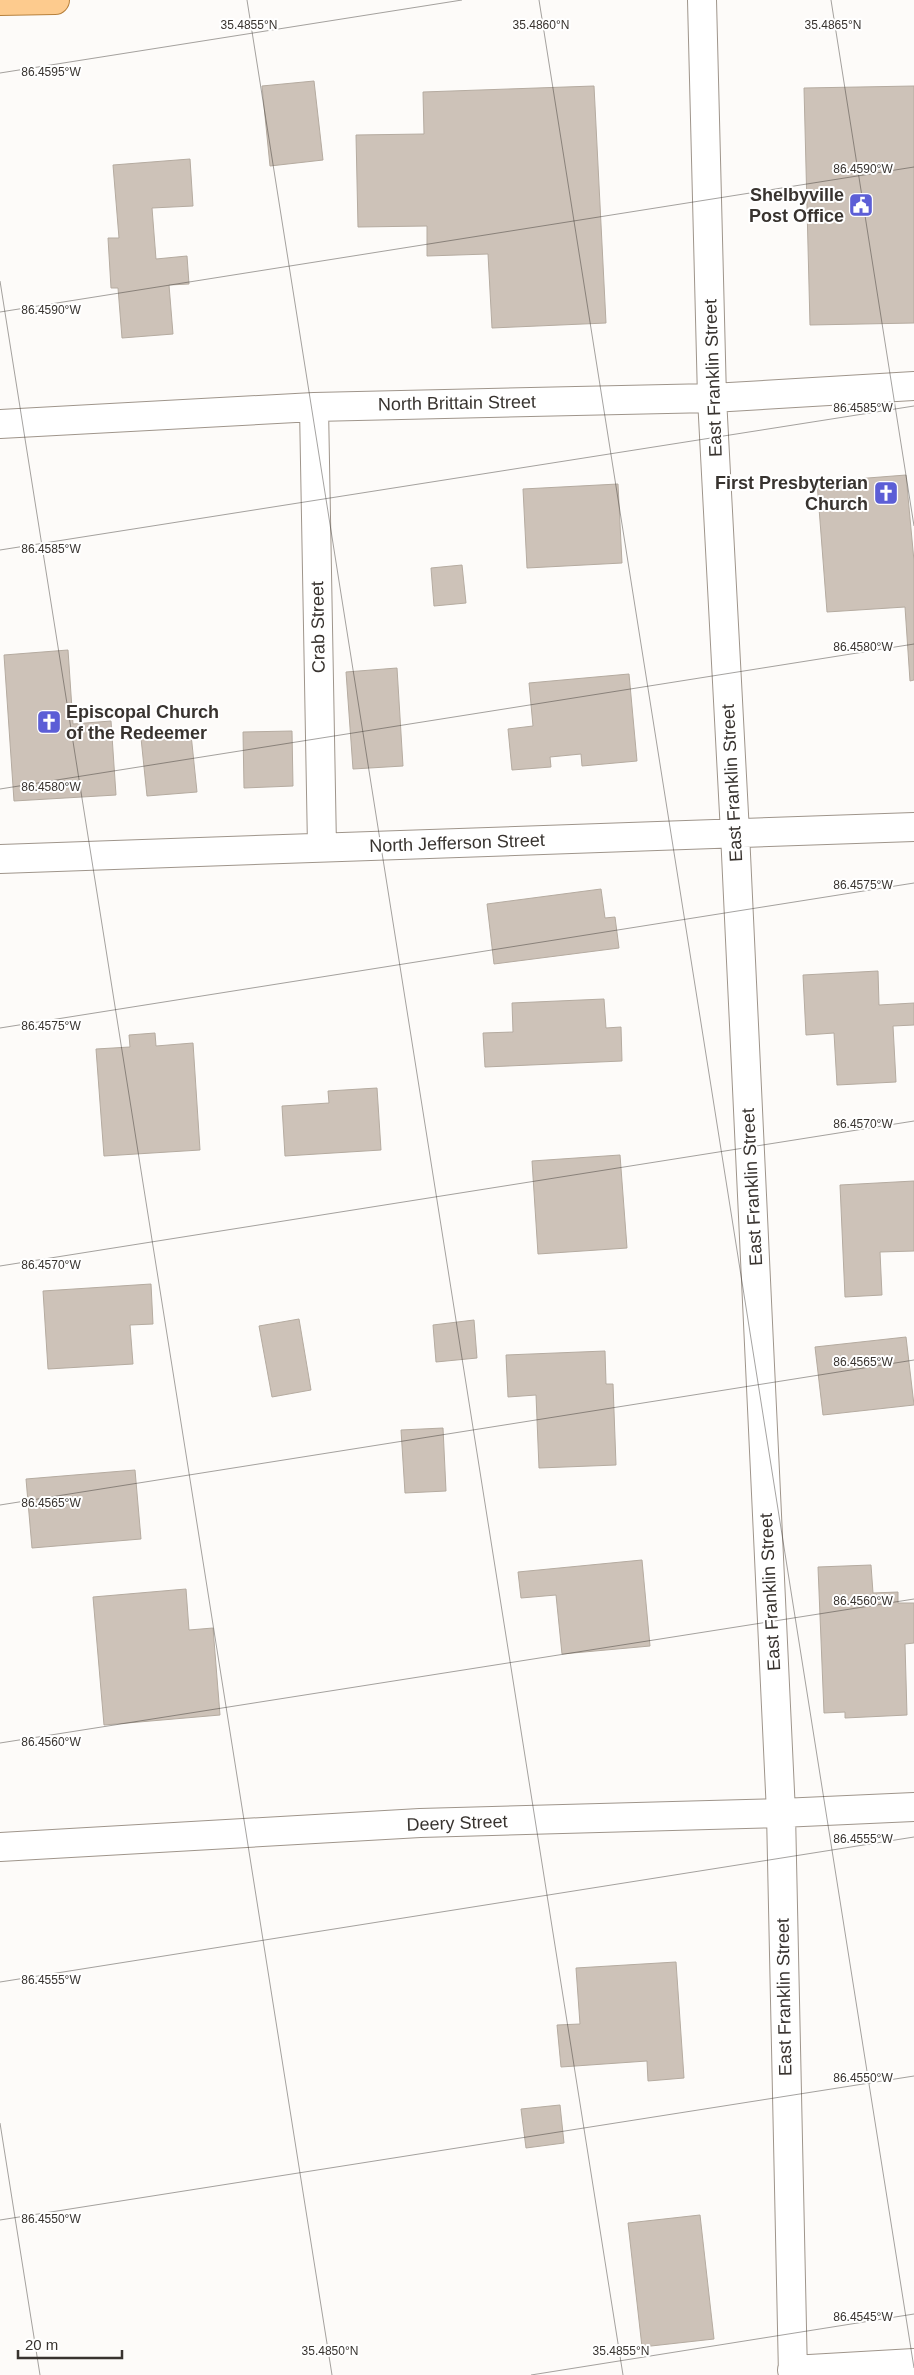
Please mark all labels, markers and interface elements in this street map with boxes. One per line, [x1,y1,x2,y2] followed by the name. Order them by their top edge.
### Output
[221,18,277,32] text: 35.4855°N
[513,18,569,32] text: 35.4860°N
[805,18,861,32] text: 35.4865°N
[21,65,81,79] text: 86.4595°W
[833,162,893,176] text: 86.4590°W
[749,185,844,226] place label: Shelbyville Post Office
[848,192,874,218] public building icon: Shelbyville Post Office
[700,299,726,457] street label: East Franklin Street
[21,303,81,317] text: 86.4590°W
[378,392,536,414] street label: North Brittain Street
[833,401,893,415] text: 86.4585°W
[715,473,868,514] place label: First Presbyterian Church
[873,480,899,506] church icon: First Presbyterian Church
[21,542,81,556] text: 86.4585°W
[307,581,329,673] street label: Crab Street
[833,640,893,654] text: 86.4580°W
[66,702,219,743] place label: Episcopal Church of the Redeemer
[718,704,746,862] street label: East Franklin Street
[36,709,62,735] church icon: Episcopal Church of the Redeemer
[21,780,81,794] text: 86.4580°W
[369,830,545,856] street label: North Jefferson Street
[833,878,893,892] text: 86.4575°W
[21,1019,81,1033] text: 86.4575°W
[738,1108,766,1266] street label: East Franklin Street
[833,1117,893,1131] text: 86.4570°W
[21,1258,81,1272] text: 86.4570°W
[833,1355,893,1369] text: 86.4565°W
[21,1496,81,1510] text: 86.4565°W
[756,1513,784,1671] street label: East Franklin Street
[833,1594,893,1608] text: 86.4560°W
[21,1735,81,1749] text: 86.4560°W
[406,1811,508,1835] street label: Deery Street
[833,1832,893,1846] text: 86.4555°W
[773,1918,795,2076] street label: East Franklin Street
[21,1973,81,1987] text: 86.4555°W
[833,2071,893,2085] text: 86.4550°W
[21,2212,81,2226] text: 86.4550°W
[833,2310,893,2324] text: 86.4545°W
[18,2328,121,2360] scale bar
[25,2336,58,2353] text: 20 m
[302,2344,358,2358] text: 35.4850°N
[593,2344,649,2358] text: 35.4855°N

